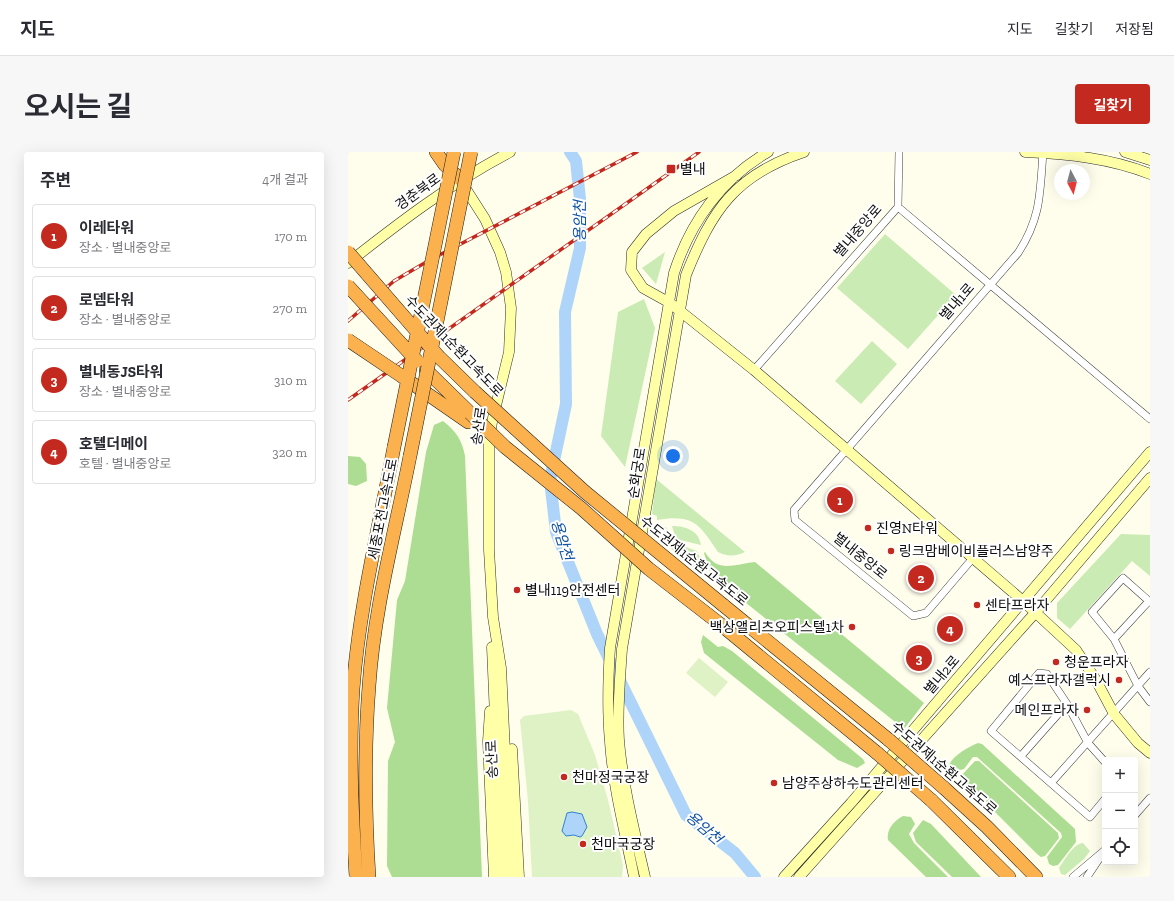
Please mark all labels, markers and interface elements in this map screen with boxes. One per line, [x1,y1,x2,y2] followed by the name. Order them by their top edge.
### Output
[20,18,55,41] text: 지도
[1007,21,1033,38] text: 지도
[1055,21,1093,38] text: 길찾기
[1115,21,1154,38] text: 저장됨
[1075,84,1150,124] button: 길찾기
[24,90,132,123] text: 오시는 길
[680,161,706,178] place label: 별내
[665,163,677,175] marker: 별내
[1054,164,1090,200] north arrow
[40,170,71,190] text: 주변
[392,170,444,214] street label: 경춘북로
[262,172,308,187] text: 4개 결과
[571,198,589,242] water label: 용암천
[830,201,886,261] street label: 별내중앙로
[79,219,134,237] text: 이레타워
[51,229,57,244] text: 1
[274,229,307,244] text: 170 m
[79,240,171,255] text: 장소 · 별내중앙로
[936,280,978,324] street label: 별내1로
[79,291,134,309] text: 로뎀타워
[401,292,507,400] street label: 수도권제1순환고속도로
[51,301,57,316] text: 2
[273,301,307,316] text: 270 m
[79,312,171,327] text: 장소 · 별내중앙로
[79,363,164,381] text: 별내동JS타워
[51,373,57,388] text: 3
[274,373,307,388] text: 310 m
[79,384,171,399] text: 장소 · 별내중앙로
[468,406,490,446] street label: 송산로
[79,435,148,453] text: 호텔더메이
[50,445,58,460] text: 4
[272,445,307,460] text: 320 m
[625,446,649,500] street label: 순화궁로
[663,446,683,466] your location
[79,456,171,471] text: 호텔 · 별내중앙로
[365,457,401,561] street label: 세종포천고속도로
[827,485,853,515] pin: 1
[637,512,752,610] street label: 수도권제1순환고속도로
[547,518,577,565] water label: 용암천
[876,520,938,537] place label: 진영N타워
[863,523,873,533] marker: 진영N타워
[830,529,890,583] street label: 별내중앙로
[899,543,1054,560] place label: 링크맘베이비플러스남양주
[886,546,896,556] marker: 링크맘베이비플러스남양주
[908,563,934,593] pin: 2
[525,582,621,599] place label: 별내119안전센터
[512,585,522,595] marker: 별내119안전센터
[985,597,1050,614] place label: 센타프라자
[972,600,982,610] marker: 센타프라자
[937,614,963,644] pin: 4
[710,619,844,636] place label: 백상앨리츠오피스텔1차
[847,622,857,632] marker: 백상앨리츠오피스텔1차
[906,643,932,673] pin: 3
[921,652,963,698] street label: 별내2로
[1064,654,1129,671] place label: 청운프라자
[1051,657,1061,667] marker: 청운프라자
[1008,672,1111,689] place label: 예스프라자갤럭시
[1114,675,1124,685] marker: 예스프라자갤럭시
[1015,702,1079,719] place label: 메인프라자
[1082,705,1092,715] marker: 메인프라자
[888,718,1000,819] street label: 수도권제1순환고속도로
[483,739,501,779] street label: 송산로
[1102,757,1138,865] map controls
[1102,757,1138,793] button: +
[572,769,649,786] place label: 천마정국궁장
[559,772,569,782] marker: 천마정국궁장
[782,775,924,792] place label: 남양주상하수도관리센터
[769,778,779,788] marker: 남양주상하수도관리센터
[1102,793,1138,829] button: −
[682,808,727,850] water label: 용암천
[1102,829,1138,865] button: locate
[591,836,656,853] place label: 천마국궁장
[578,839,588,849] marker: 천마국궁장

